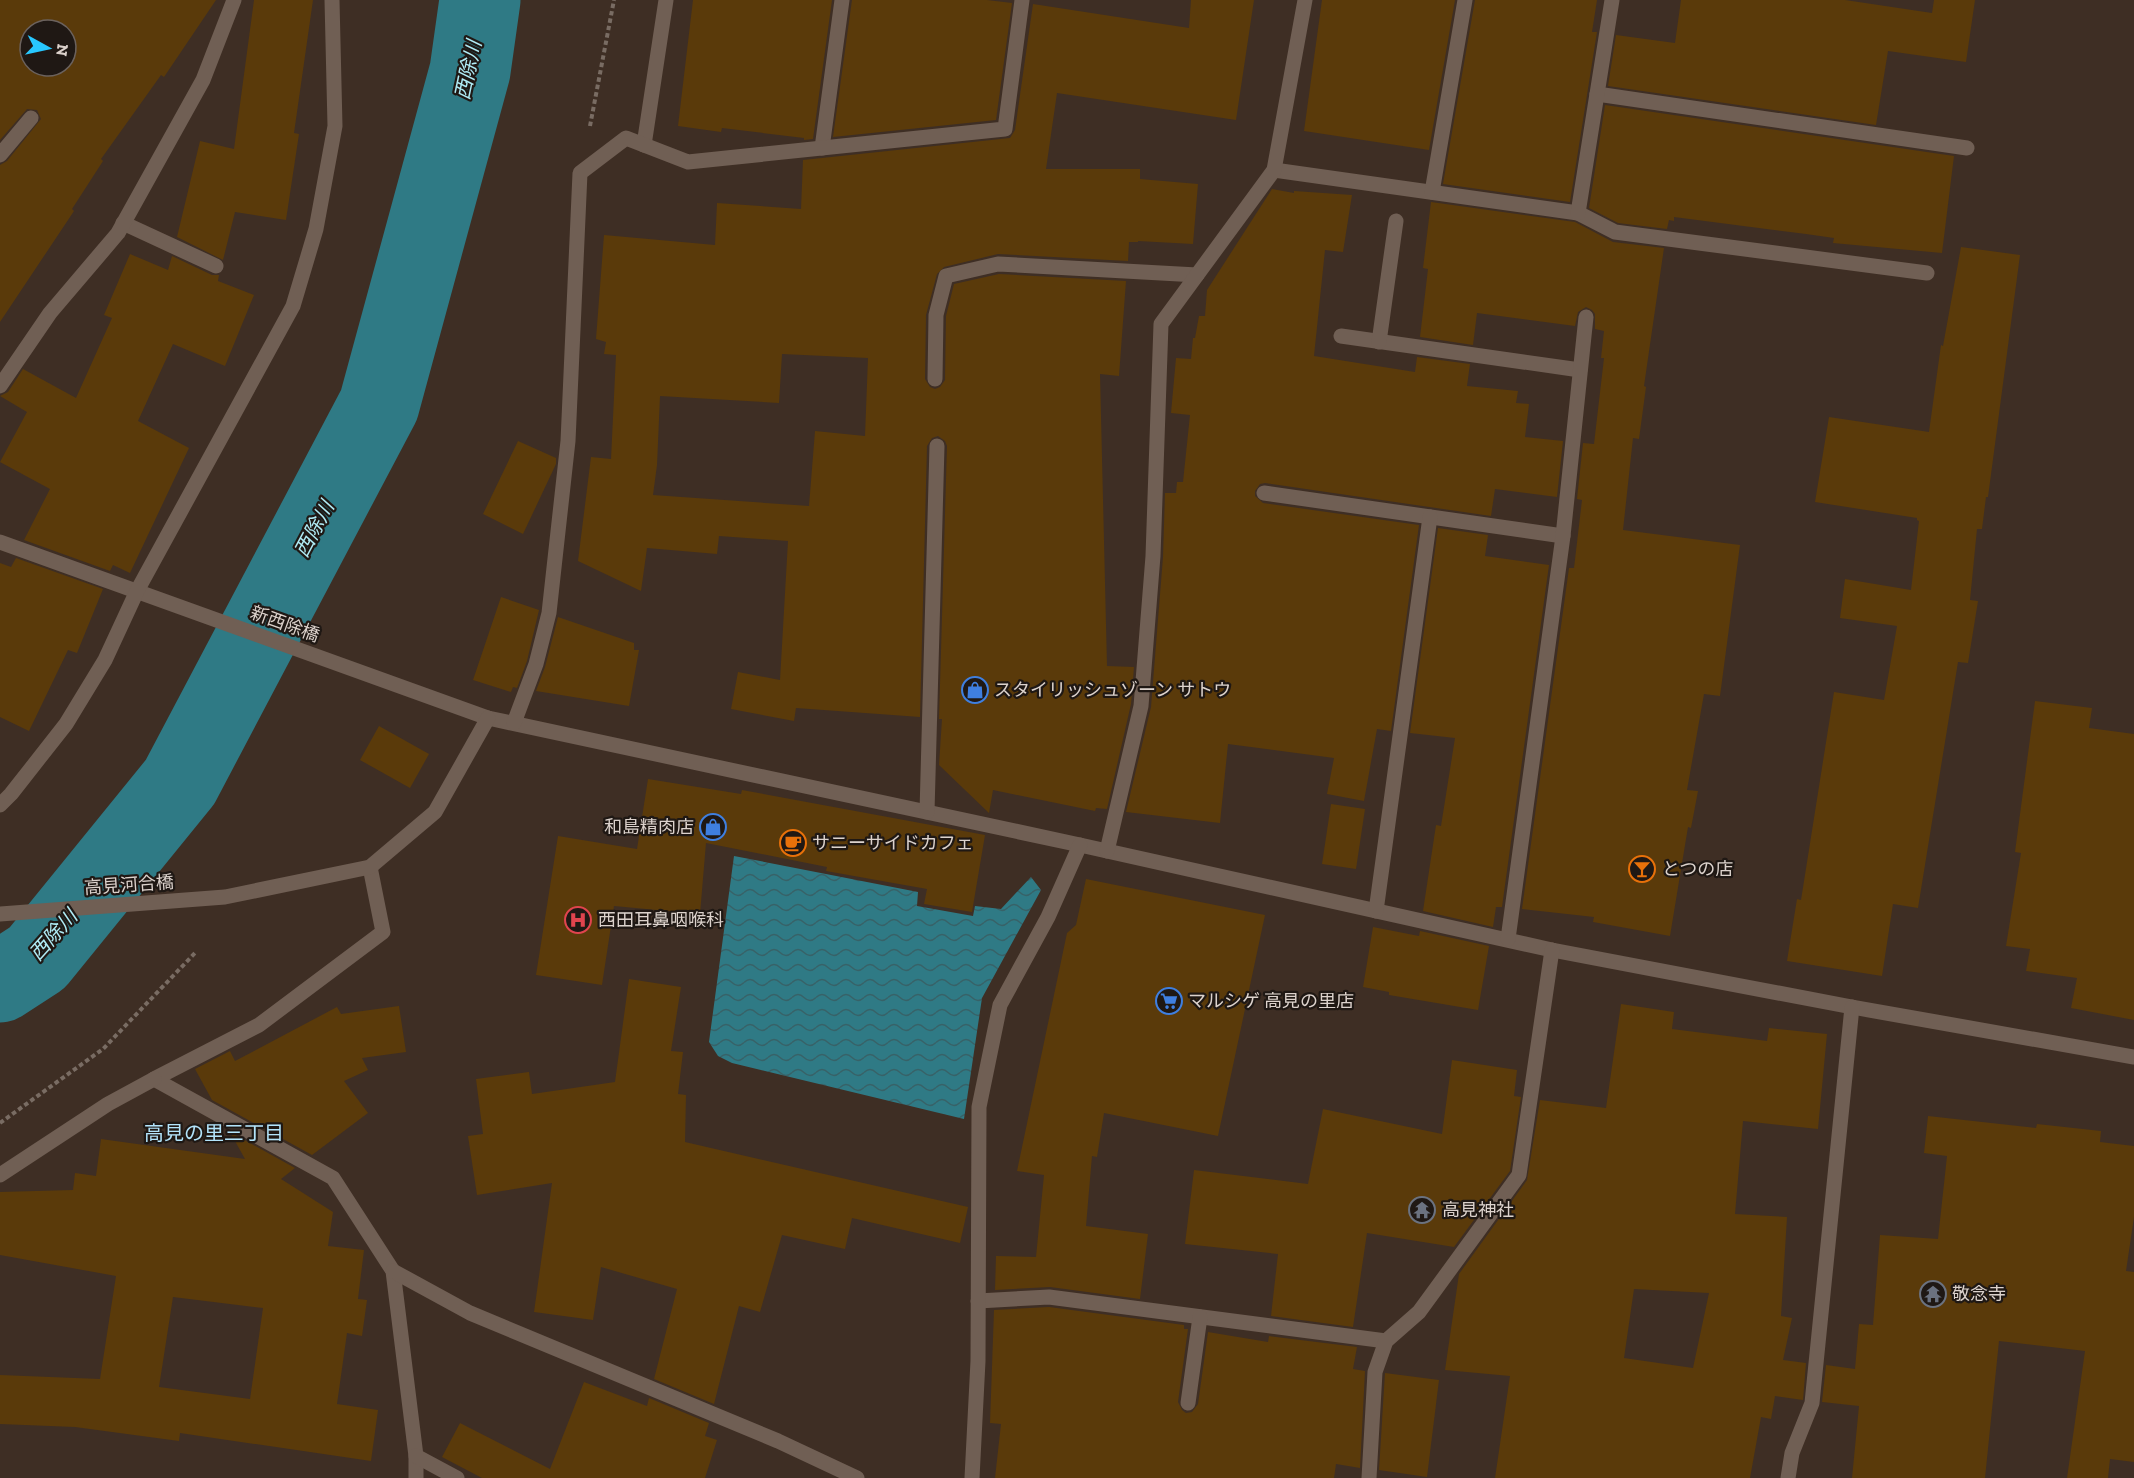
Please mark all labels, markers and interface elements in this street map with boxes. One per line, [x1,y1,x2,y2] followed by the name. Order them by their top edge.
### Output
[18,18,78,78] north arrow
[450,36,486,102] water label: 西除川
[52,43,73,57] text: N
[289,495,340,561] water label: 西除川
[247,601,323,647] street label: 新西除橋
[960,675,990,705] shop icon: スタイリッシュゾーン サトウ
[994,679,1231,701] place label: スタイリッシュゾーン サトウ
[698,812,728,842] shop icon: 和島精肉店
[604,816,694,838] place label: 和島精肉店
[778,828,808,858] cafe icon: サニーサイドカフェ
[812,832,974,854] place label: サニーサイドカフェ
[1627,854,1657,884] bar icon: とつの店
[1662,858,1733,880] place label: とつの店
[83,871,175,899] street label: 高見河合橋
[24,903,83,965] water label: 西除川
[563,905,593,935] hospital icon: 西田耳鼻咽喉科
[598,909,724,931] place label: 西田耳鼻咽喉科
[1154,986,1184,1016] supermarket icon: マルシゲ 高見の里店
[1188,990,1354,1012] place label: マルシゲ 高見の里店
[144,1121,284,1145] district label: 高見の里三丁目
[1407,1195,1437,1225] temple icon: 高見神社
[1442,1199,1514,1221] place label: 高見神社
[1918,1279,1948,1309] temple icon: 敬念寺
[1952,1283,2006,1305] place label: 敬念寺

